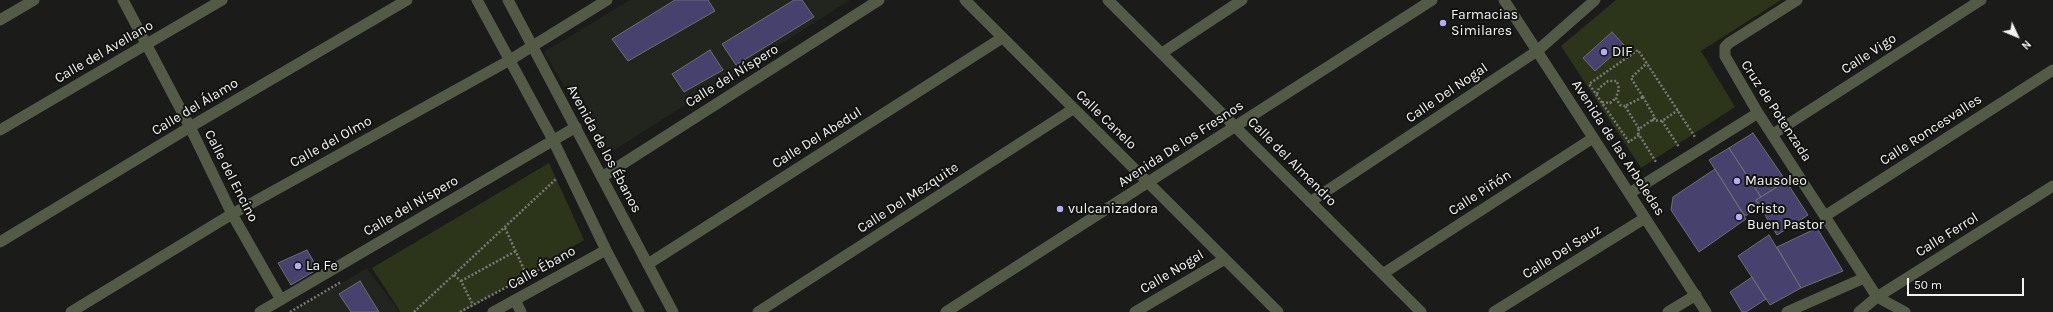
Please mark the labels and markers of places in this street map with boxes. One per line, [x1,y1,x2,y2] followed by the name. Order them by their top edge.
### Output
[1451,7,1518,40] place label: Farmacias Similares
[1438,18,1448,28] marker: Farmacias Similares
[1612,44,1632,60] place label: DIF
[1599,47,1609,57] marker: DIF
[1745,173,1807,189] place label: Mausoleo
[1732,176,1742,186] marker: Mausoleo
[1068,201,1158,217] place label: vulcanizadora
[1747,201,1824,234] place label: Cristo Buen Pastor
[1055,204,1065,214] marker: vulcanizadora
[1734,212,1744,222] marker: Cristo Buen Pastor
[306,258,338,274] place label: La Fe
[293,261,303,271] marker: La Fe

